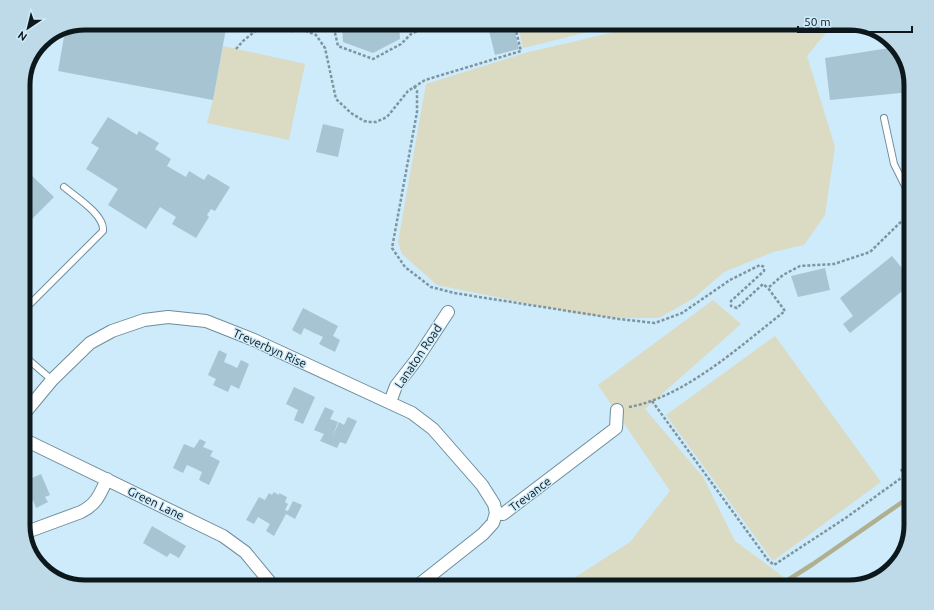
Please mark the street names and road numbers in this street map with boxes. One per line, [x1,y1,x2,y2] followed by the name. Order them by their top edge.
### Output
[392,322,444,390] street label: Lanaton Road
[231,326,309,370] street label: Treverbyn Rise
[507,474,553,514] street label: Trevance
[126,484,186,522] street label: Green Lane

